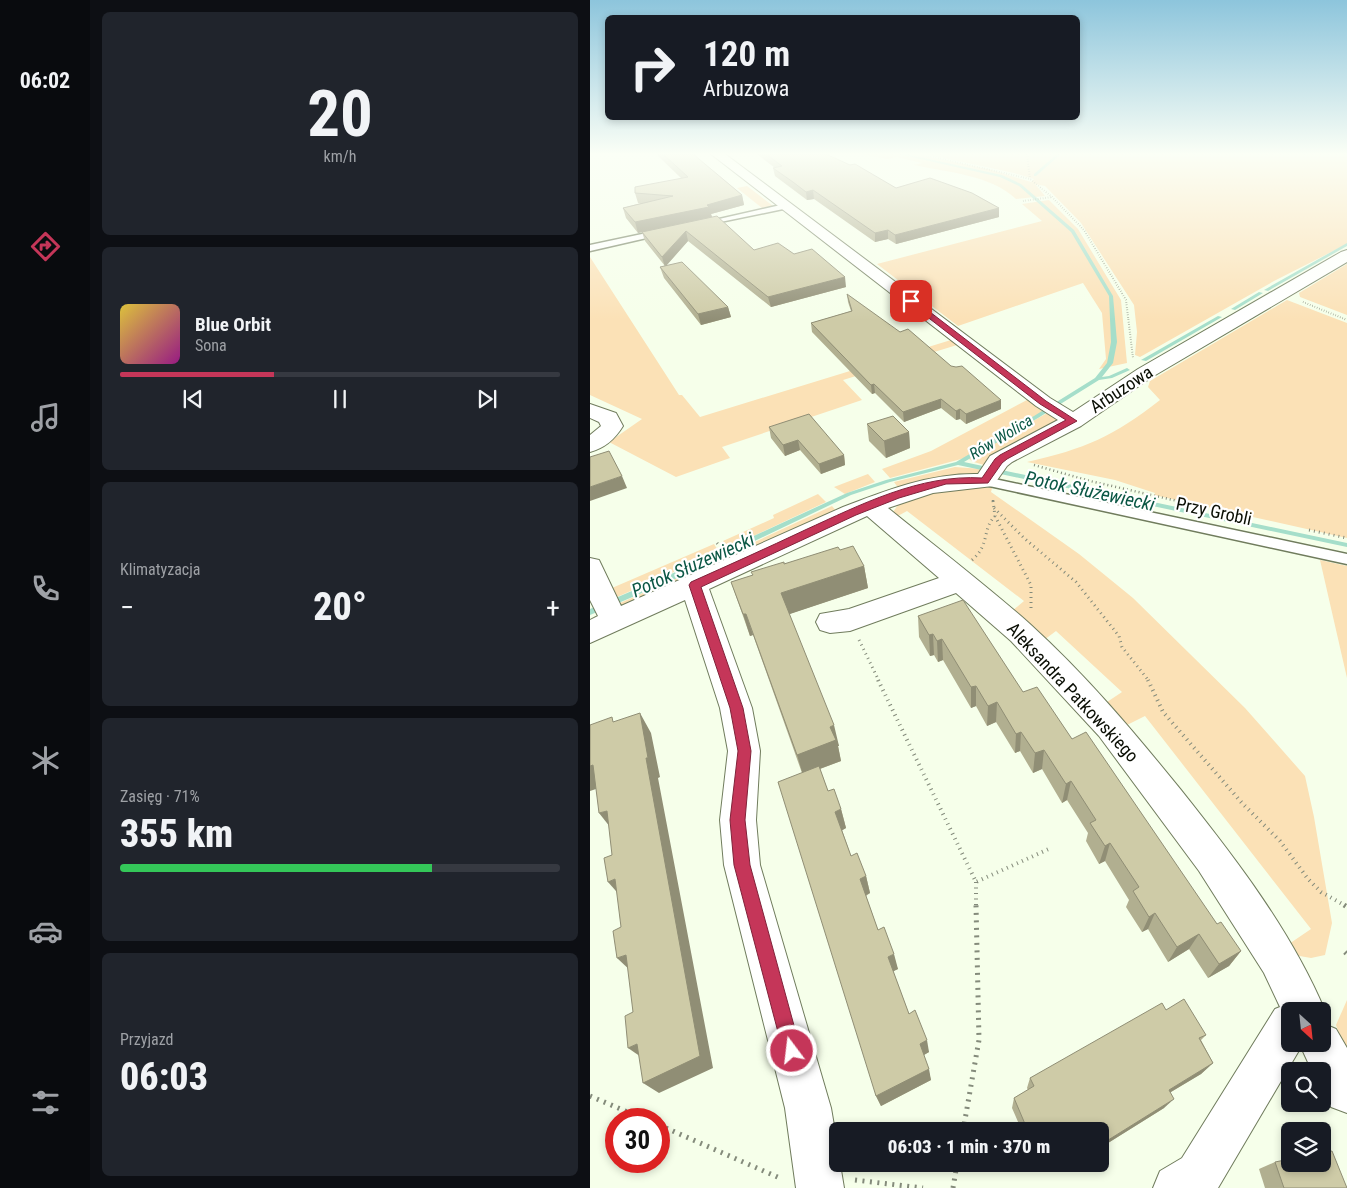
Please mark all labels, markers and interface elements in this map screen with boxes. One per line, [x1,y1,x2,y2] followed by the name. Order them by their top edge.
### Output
[703,34,790,75] text: 120 m
[620,35,685,100] icon: right
[20,68,70,93] text: 06:02
[307,76,373,152] text: 20
[703,76,789,101] text: Arbuzowa
[324,147,356,166] text: km/h
[28,229,63,264] icon: directions
[890,280,932,322] pin
[897,287,925,315] icon: arrive
[195,313,271,336] text: Blue Orbit
[195,336,227,355] text: Sona
[1086,361,1156,417] street label: Arbuzowa
[179,385,207,413] icon: previous
[326,385,354,413] icon: pause
[473,385,501,413] icon: next
[28,400,63,435] icon: music
[966,411,1036,463] water label: Rów Wolica
[1023,466,1158,516] water label: Potok Służewiecki
[1174,493,1254,529] street label: Przy Grobli
[628,527,759,602] water label: Potok Służewiecki
[120,560,201,579] text: Klimatyzacja
[28,571,63,606] icon: phone
[313,585,367,629] text: 20°
[120,591,134,624] text: −
[546,591,560,624] text: +
[1003,618,1143,766] street label: Aleksandra Patkowskiego
[28,743,63,778] icon: climate
[120,787,200,806] text: Zasięg · 71%
[120,812,233,856] text: 355 km
[28,914,63,949] icon: car
[1281,1002,1331,1052] north arrow
[1281,1002,1331,1172] map controls
[765,1024,817,1076] position arrow
[120,1030,174,1049] text: Przyjazd
[120,1055,208,1099] text: 06:03
[1281,1062,1331,1112] button: search
[28,1085,63,1120] icon: filters
[605,1108,670,1173] speed limit sign: 30
[1281,1122,1331,1172] button: layers
[888,1135,1050,1158] text: 06:03 · 1 min · 370 m

